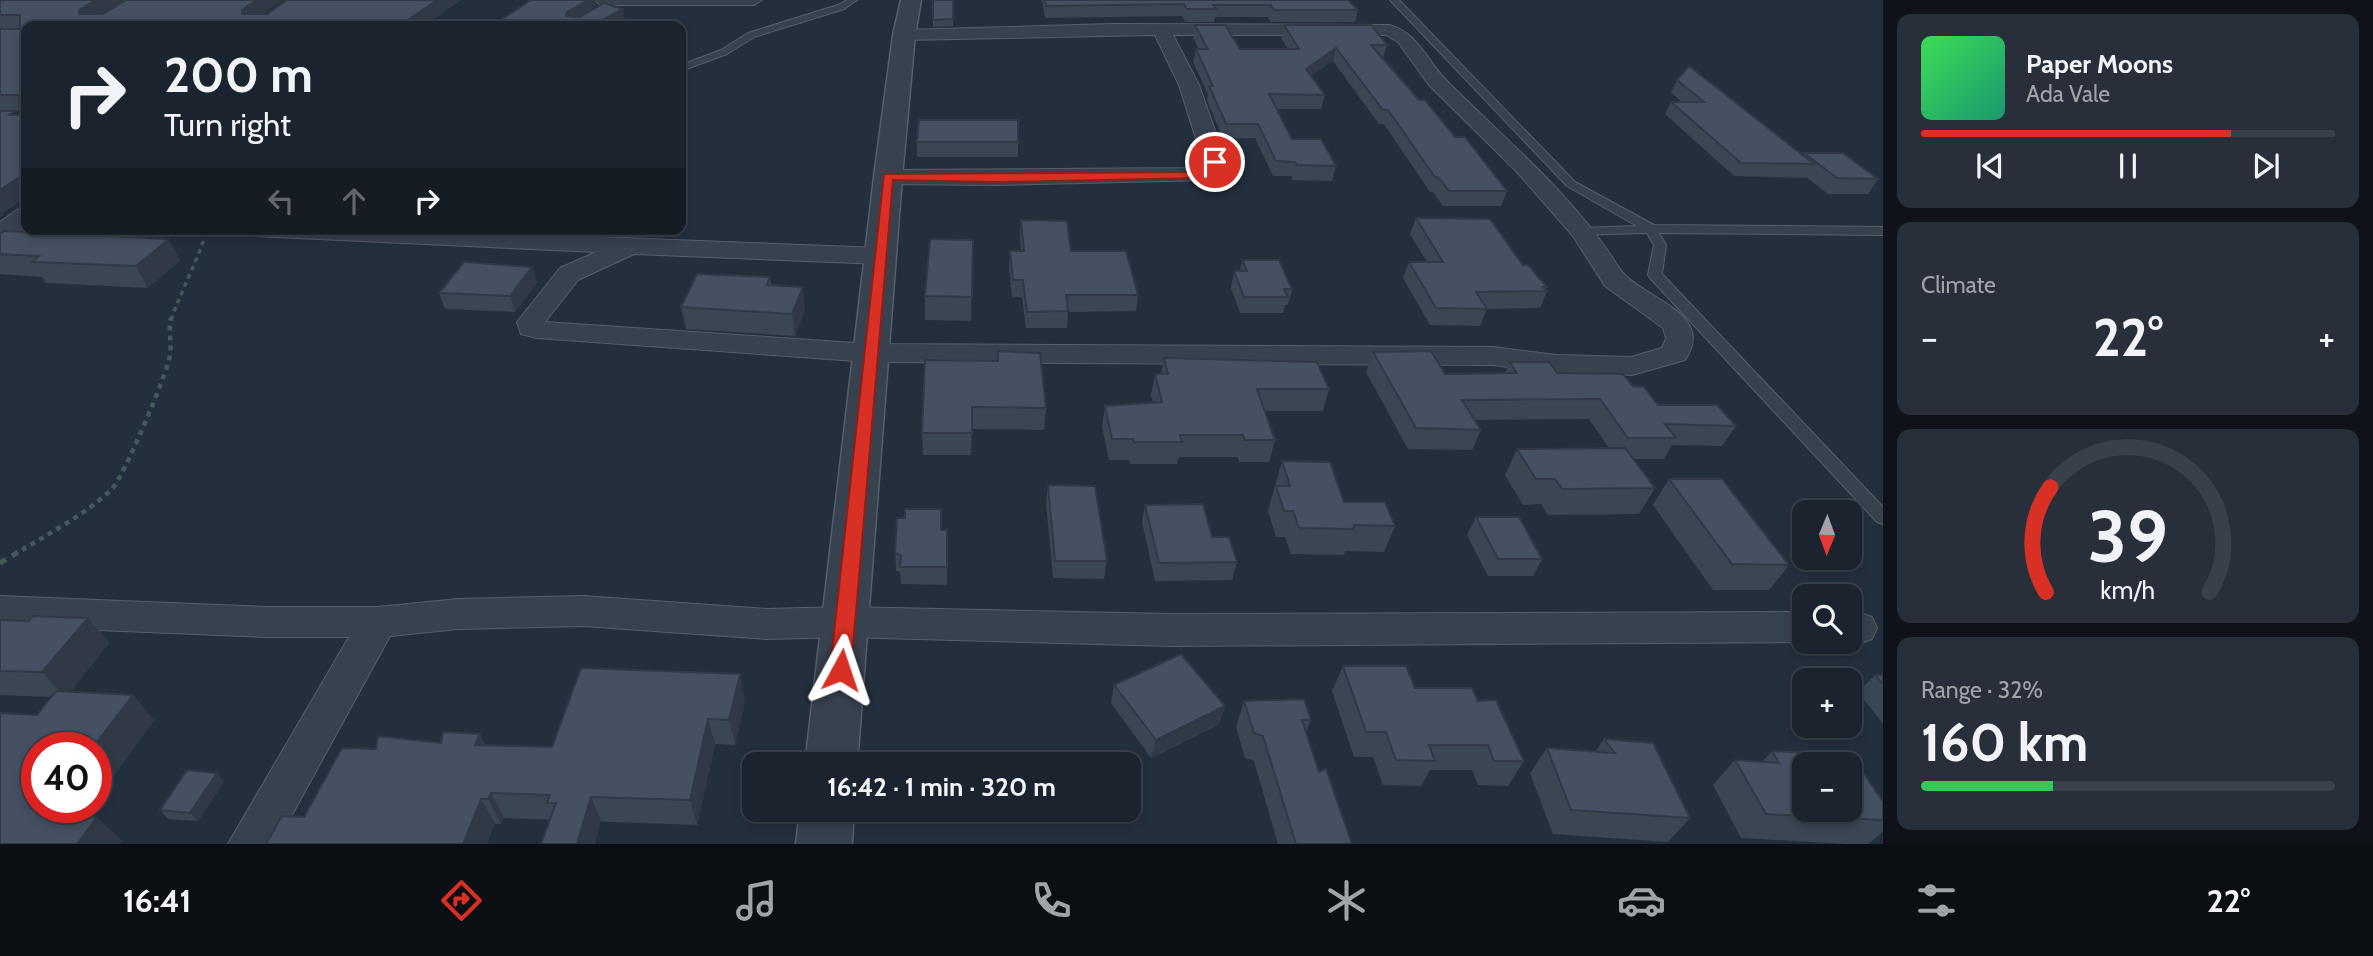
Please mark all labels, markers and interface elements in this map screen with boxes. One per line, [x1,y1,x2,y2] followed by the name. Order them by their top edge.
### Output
[164,45,313,104] text: 200 m
[2026,48,2173,80] text: Paper Moons
[49,49,140,140] icon: right
[2026,80,2110,108] text: Ada Vale
[164,105,291,144] text: Turn right
[1185,132,1245,192] pin
[1196,143,1234,181] icon: arrive
[1971,147,2009,185] icon: previous
[2109,147,2147,185] icon: pause
[2247,147,2285,185] icon: next
[262,182,300,220] icon: left
[335,182,373,220] icon: ahead
[408,182,446,220] icon: right
[1921,271,1996,299] text: Climate
[2093,306,2163,369] text: 22°
[1921,314,1938,361] text: −
[2318,314,2335,361] text: +
[2088,492,2168,580] text: 39
[1792,500,1862,570] north arrow
[1792,500,1862,822] map controls
[2101,575,2155,605] text: km/h
[1792,584,1862,654] button: search
[804,633,878,707] position arrow
[1792,668,1862,738] button: +
[1921,676,2043,704] text: Range · 32%
[1921,711,2088,774] text: 160 km
[21,732,112,823] speed limit sign: 40
[1792,752,1862,822] button: −
[827,771,1056,803] text: 16:42 · 1 min · 320 m
[437,876,486,925] icon: directions
[732,876,781,925] icon: music
[1027,876,1076,925] icon: phone
[1322,876,1371,925] icon: climate
[1617,876,1666,925] icon: car
[1912,876,1961,925] icon: filters
[123,881,191,920] text: 16:41
[2207,881,2250,920] text: 22°

